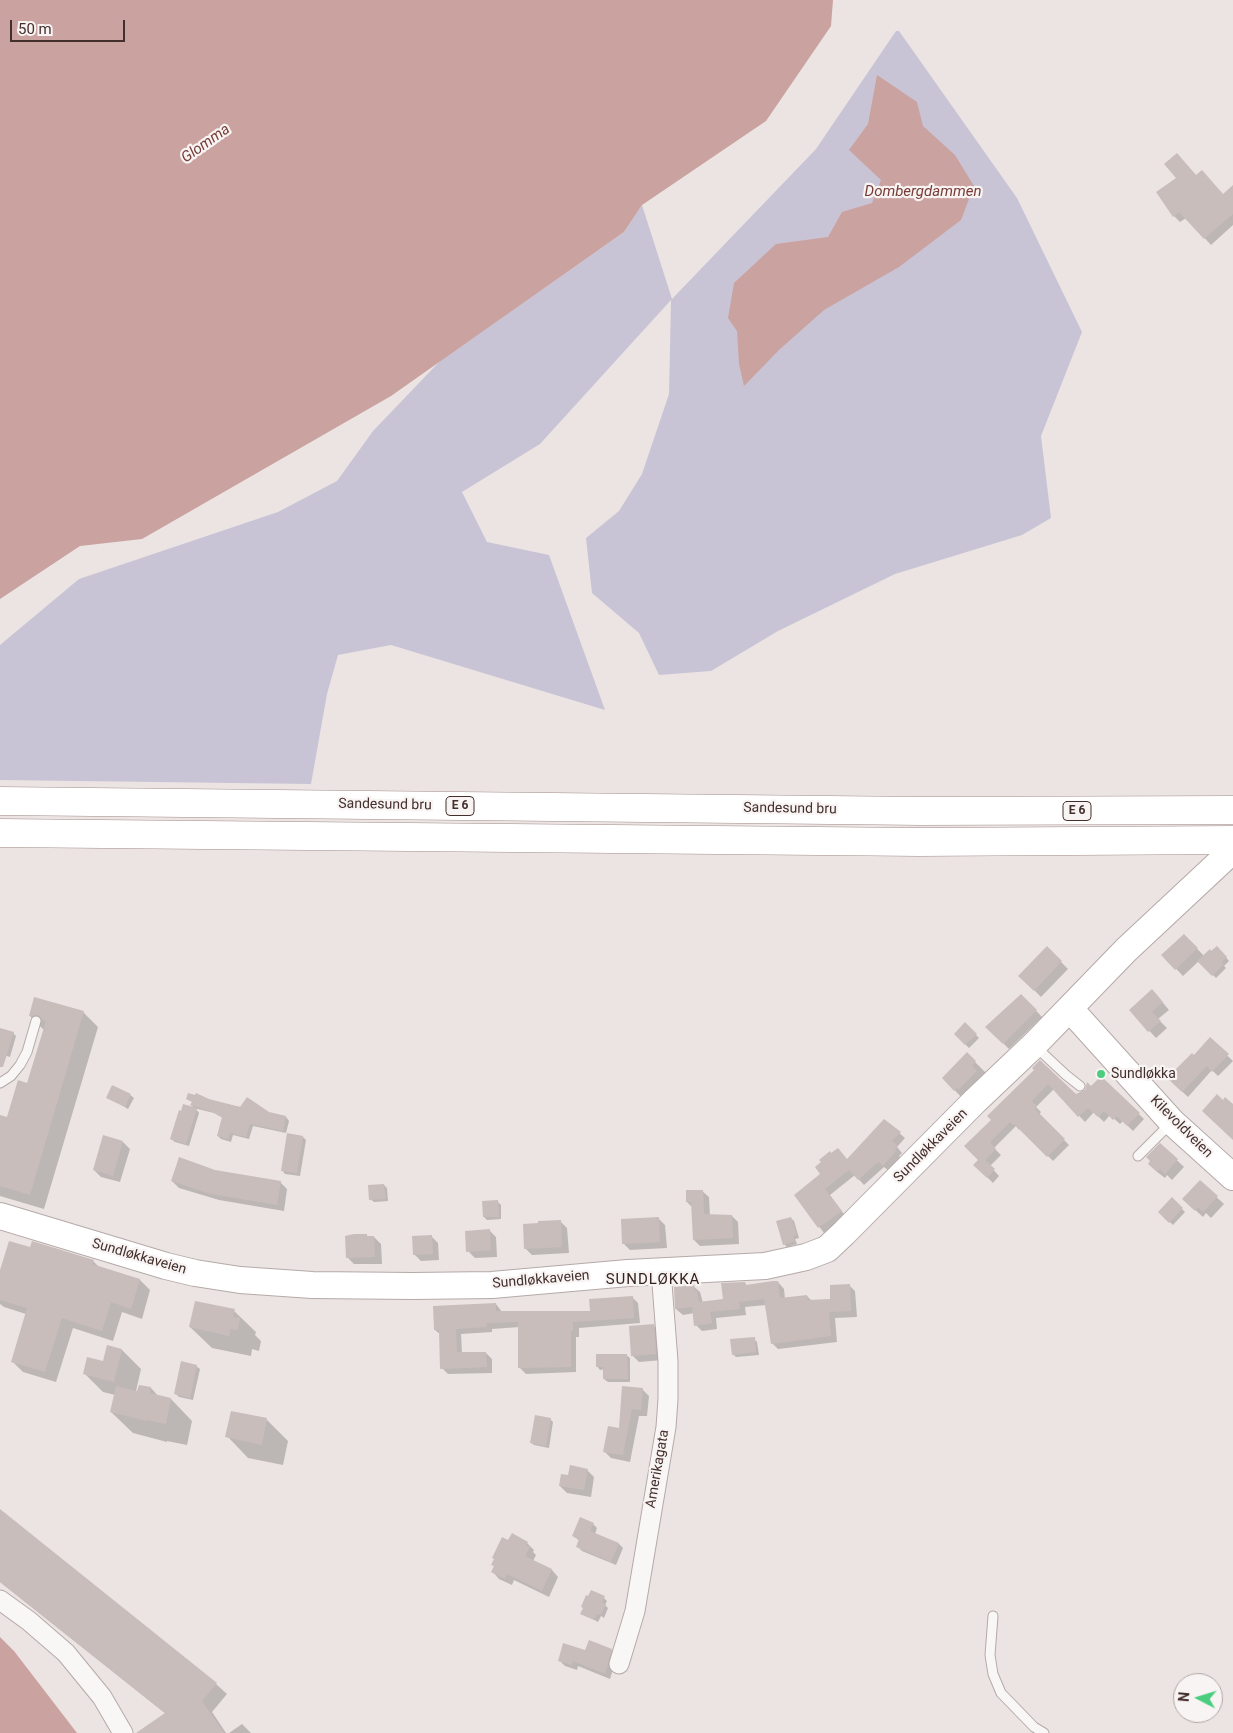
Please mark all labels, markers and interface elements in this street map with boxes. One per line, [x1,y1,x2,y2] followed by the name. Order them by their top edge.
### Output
[12,10,128,42] scale bar
[18,20,52,38] text: 50 m
[178,121,234,167] water label: Glomma
[865,183,981,201] water label: Dombergdammen
[338,796,432,814] street label: Sandesund bru
[446,796,474,816] road number: E 6
[743,800,837,818] street label: Sandesund bru
[1063,801,1091,820] road number: E 6
[1111,1066,1176,1082] place label: Sundløkka
[1095,1068,1107,1080] marker: Sundløkka
[1146,1092,1216,1162] street label: Kilevoldveien
[891,1106,971,1186] street label: Sundløkkaveien
[90,1236,188,1278] street label: Sundløkkaveien
[492,1267,590,1293] street label: Sundløkkaveien
[605,1271,701,1289] district label: SUNDLØKKA
[643,1428,673,1510] street label: Amerikagata
[1173,1673,1223,1723] north arrow
[1176,1691,1192,1702] text: N

